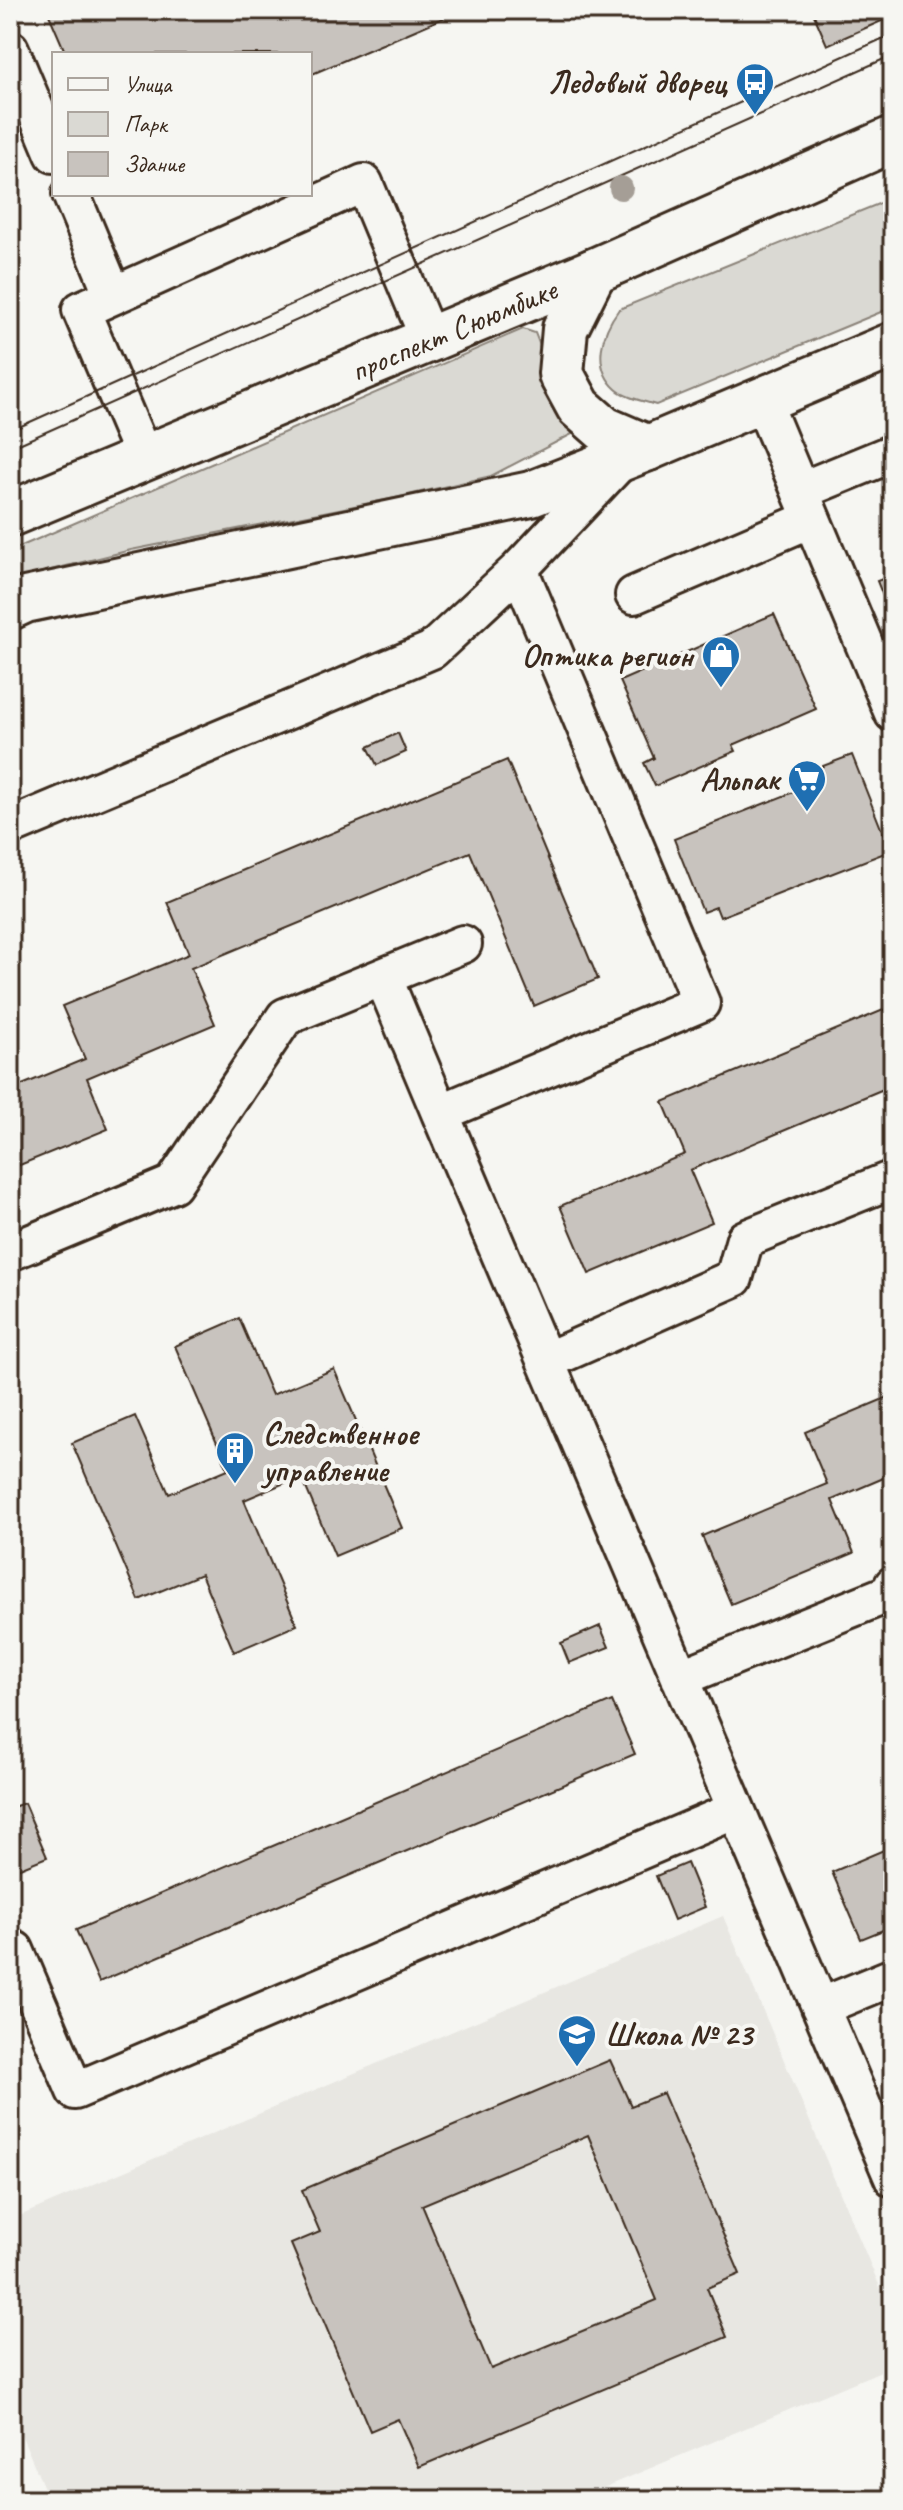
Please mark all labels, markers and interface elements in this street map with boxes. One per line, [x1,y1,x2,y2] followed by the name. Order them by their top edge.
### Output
[52,52,312,196] legend
[734,61,776,116] bus stop icon: Ледовый дворец
[548,62,728,103] place label: Ледовый дворец
[124,69,173,99] text: Улица
[124,109,169,139] text: Парк
[124,149,186,179] text: Здание
[344,267,565,391] street label: проспект Сююмбике
[700,634,742,689] shop icon: Оптика регион
[522,635,695,676] place label: Оптика регион
[786,758,828,813] supermarket icon: Альпак
[700,759,782,800] place label: Альпак
[260,1413,421,1491] place label: Следственное управление
[214,1430,256,1485] building icon: Следственное управление
[556,2013,598,2068] school or university icon: Школа № 23
[605,2014,755,2055] place label: Школа № 23

